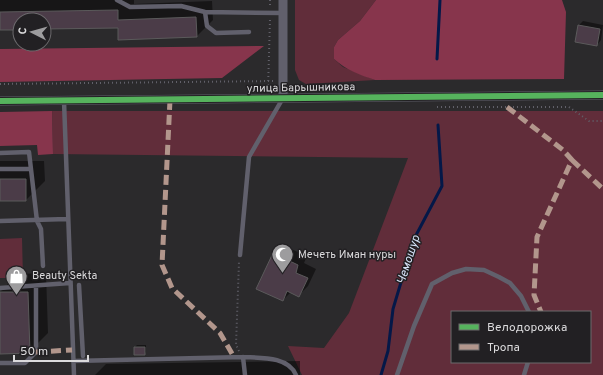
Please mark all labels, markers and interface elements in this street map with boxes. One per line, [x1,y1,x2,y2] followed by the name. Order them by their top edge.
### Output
[12,12,52,52] north arrow
[16,27,30,35] text: С
[247,80,356,96] street label: улица Барышникова
[394,233,425,287] water label: Чемошур
[269,242,295,275] mosque icon: Мечеть Иман нуры
[298,248,396,262] place label: Мечеть Иман нуры
[4,263,30,296] shop icon: Beauty Sekta
[32,269,98,283] place label: Beauty Sekta
[451,311,591,363] legend
[487,320,567,336] text: Велодорожка
[14,337,88,363] scale bar
[487,340,520,356] text: Тропа
[20,344,48,360] text: 50 m

